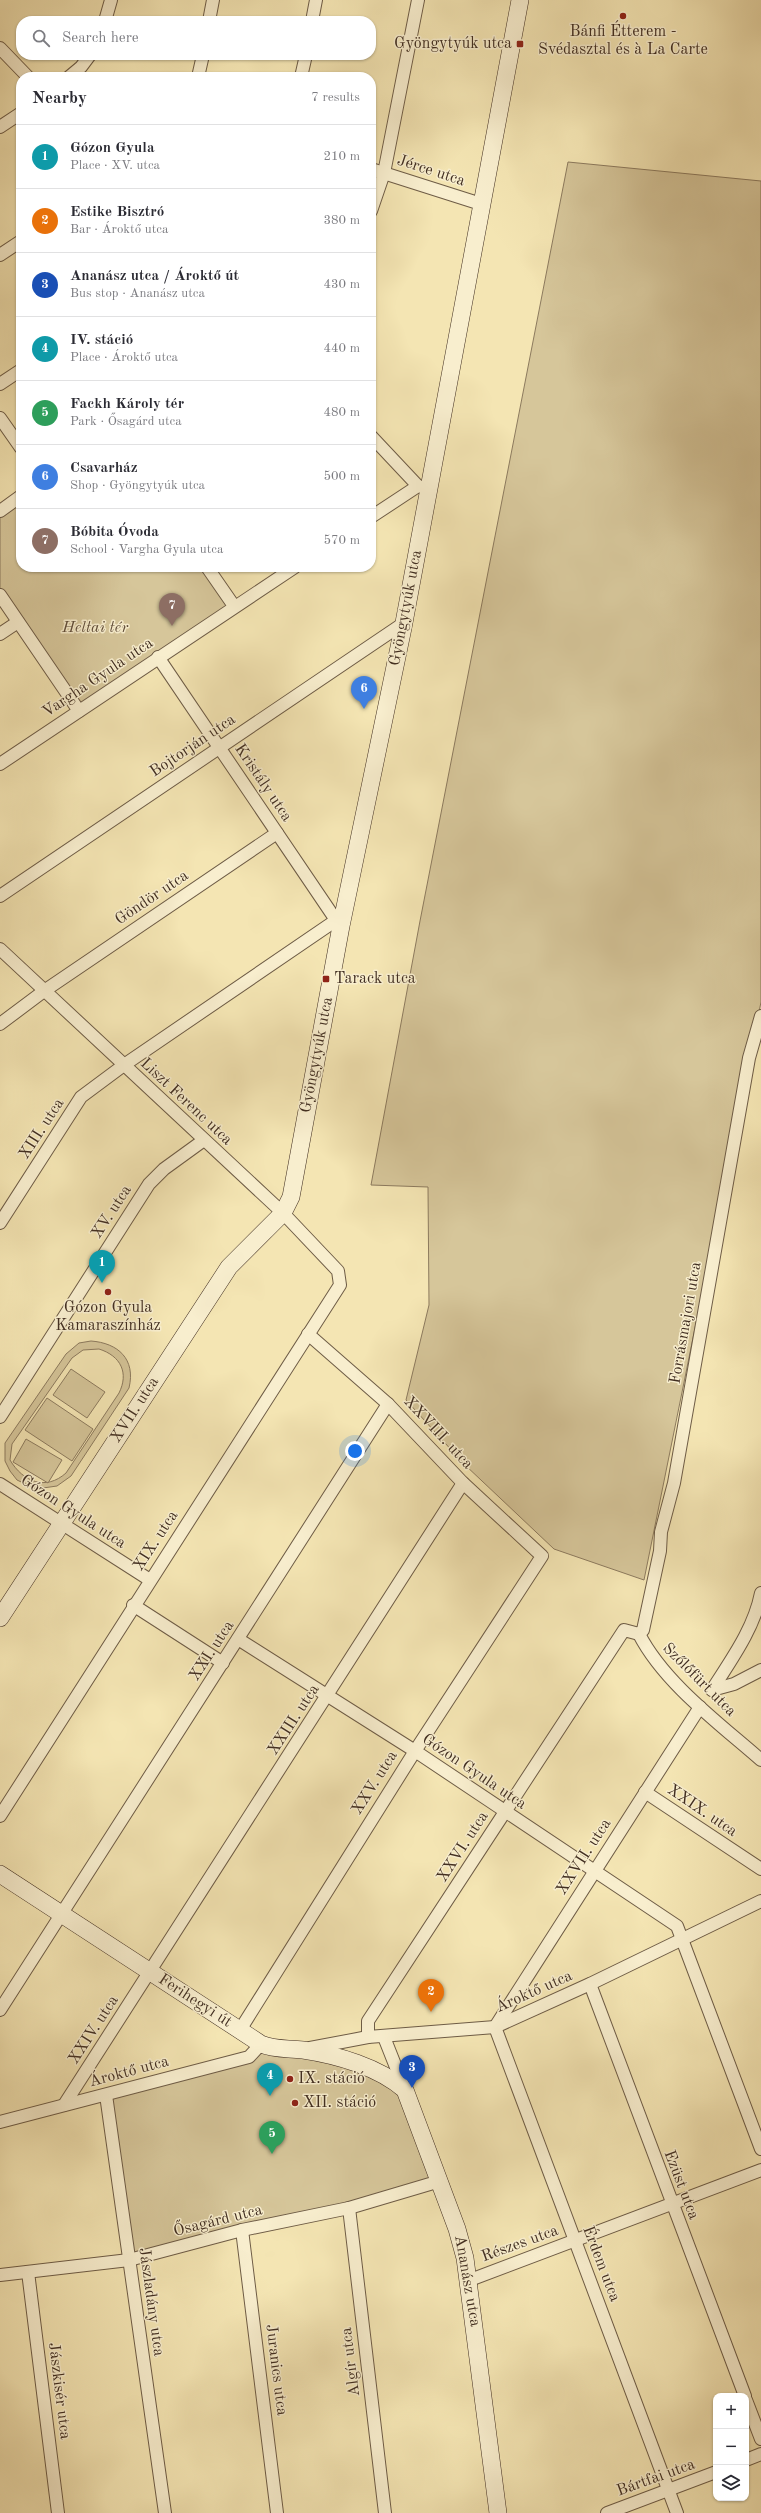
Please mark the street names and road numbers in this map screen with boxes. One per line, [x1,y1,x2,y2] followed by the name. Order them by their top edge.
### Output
[395,153,467,190] street label: Jérce utca
[387,549,425,667] street label: Gyöngytyúk utca
[40,635,156,721] street label: Vargha Gyula utca
[147,712,239,780] street label: Bojtorján utca
[231,741,295,825] street label: Kristály utca
[113,868,192,928] street label: Göndör utca
[298,996,336,1114] street label: Gyöngytyúk utca
[137,1056,235,1149] street label: Liszt Ferenc utca
[17,1096,68,1162] street label: XIII. utca
[89,1182,135,1241] street label: XV. utca
[667,1261,705,1385] street label: Forrásmajori utca
[108,1374,162,1446] street label: XVII. utca
[400,1393,476,1473] street label: XXVIII. utca
[18,1472,129,1552] street label: Gózon Gyula utca
[131,1508,181,1574] street label: XIX. utca
[187,1618,237,1684] street label: XXI. utca
[659,1640,739,1720] street label: Szőlőfürt utca
[265,1682,323,1758] street label: XXIII. utca
[419,1731,529,1813] street label: Gózon Gyula utca
[349,1748,401,1818] street label: XXV. utca
[664,1782,740,1840] street label: XXIX. utca
[434,1809,492,1885] street label: XXVI. utca
[554,1816,614,1898] street label: XXVII. utca
[492,1964,575,2016] street label: Ároktő utca
[155,1971,235,2031] street label: Ferihegyi út
[66,1993,122,2067] street label: XXIV. utca
[86,2050,171,2090] street label: Ároktő utca
[661,2148,702,2222] street label: Ezüst utca
[171,2197,264,2240] street label: Ősagárd utca
[479,2223,561,2265] street label: Részes utca
[579,2223,626,2304] street label: Érdem utca
[451,2234,483,2328] street label: Ananász utca
[135,2247,167,2357] street label: Jászladány utca
[262,2323,290,2417] street label: Juranics utca
[339,2326,363,2398] street label: Algír utca
[45,2342,73,2440] street label: Jászkisér utca
[615,2456,697,2500] street label: Bártfai utca

